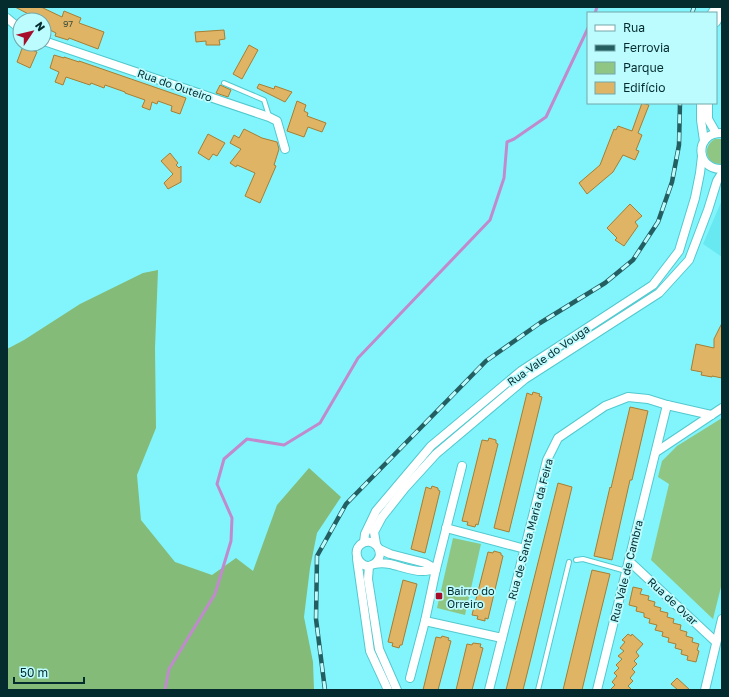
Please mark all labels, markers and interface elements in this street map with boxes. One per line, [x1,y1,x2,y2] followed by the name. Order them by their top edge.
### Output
[12,12,52,52] north arrow
[587,12,717,104] legend
[63,18,73,29] house number: 97
[33,19,48,33] text: N
[623,20,645,35] text: Rua
[623,40,670,55] text: Ferrovia
[623,60,664,75] text: Parque
[136,66,215,104] street label: Rua do Outeiro
[623,80,665,95] text: Edifício
[504,322,592,388] street label: Rua Vale do Vouga
[505,457,555,601] street label: Rua de Santa Maria da Feira
[607,519,645,623] street label: Rua Vale de Cambra
[645,575,701,628] street label: Rua de Ovar
[447,584,495,610] place label: Bairro do Orreiro
[434,591,444,601] marker: Bairro do Orreiro
[14,659,84,685] scale bar
[20,665,48,680] text: 50 m

